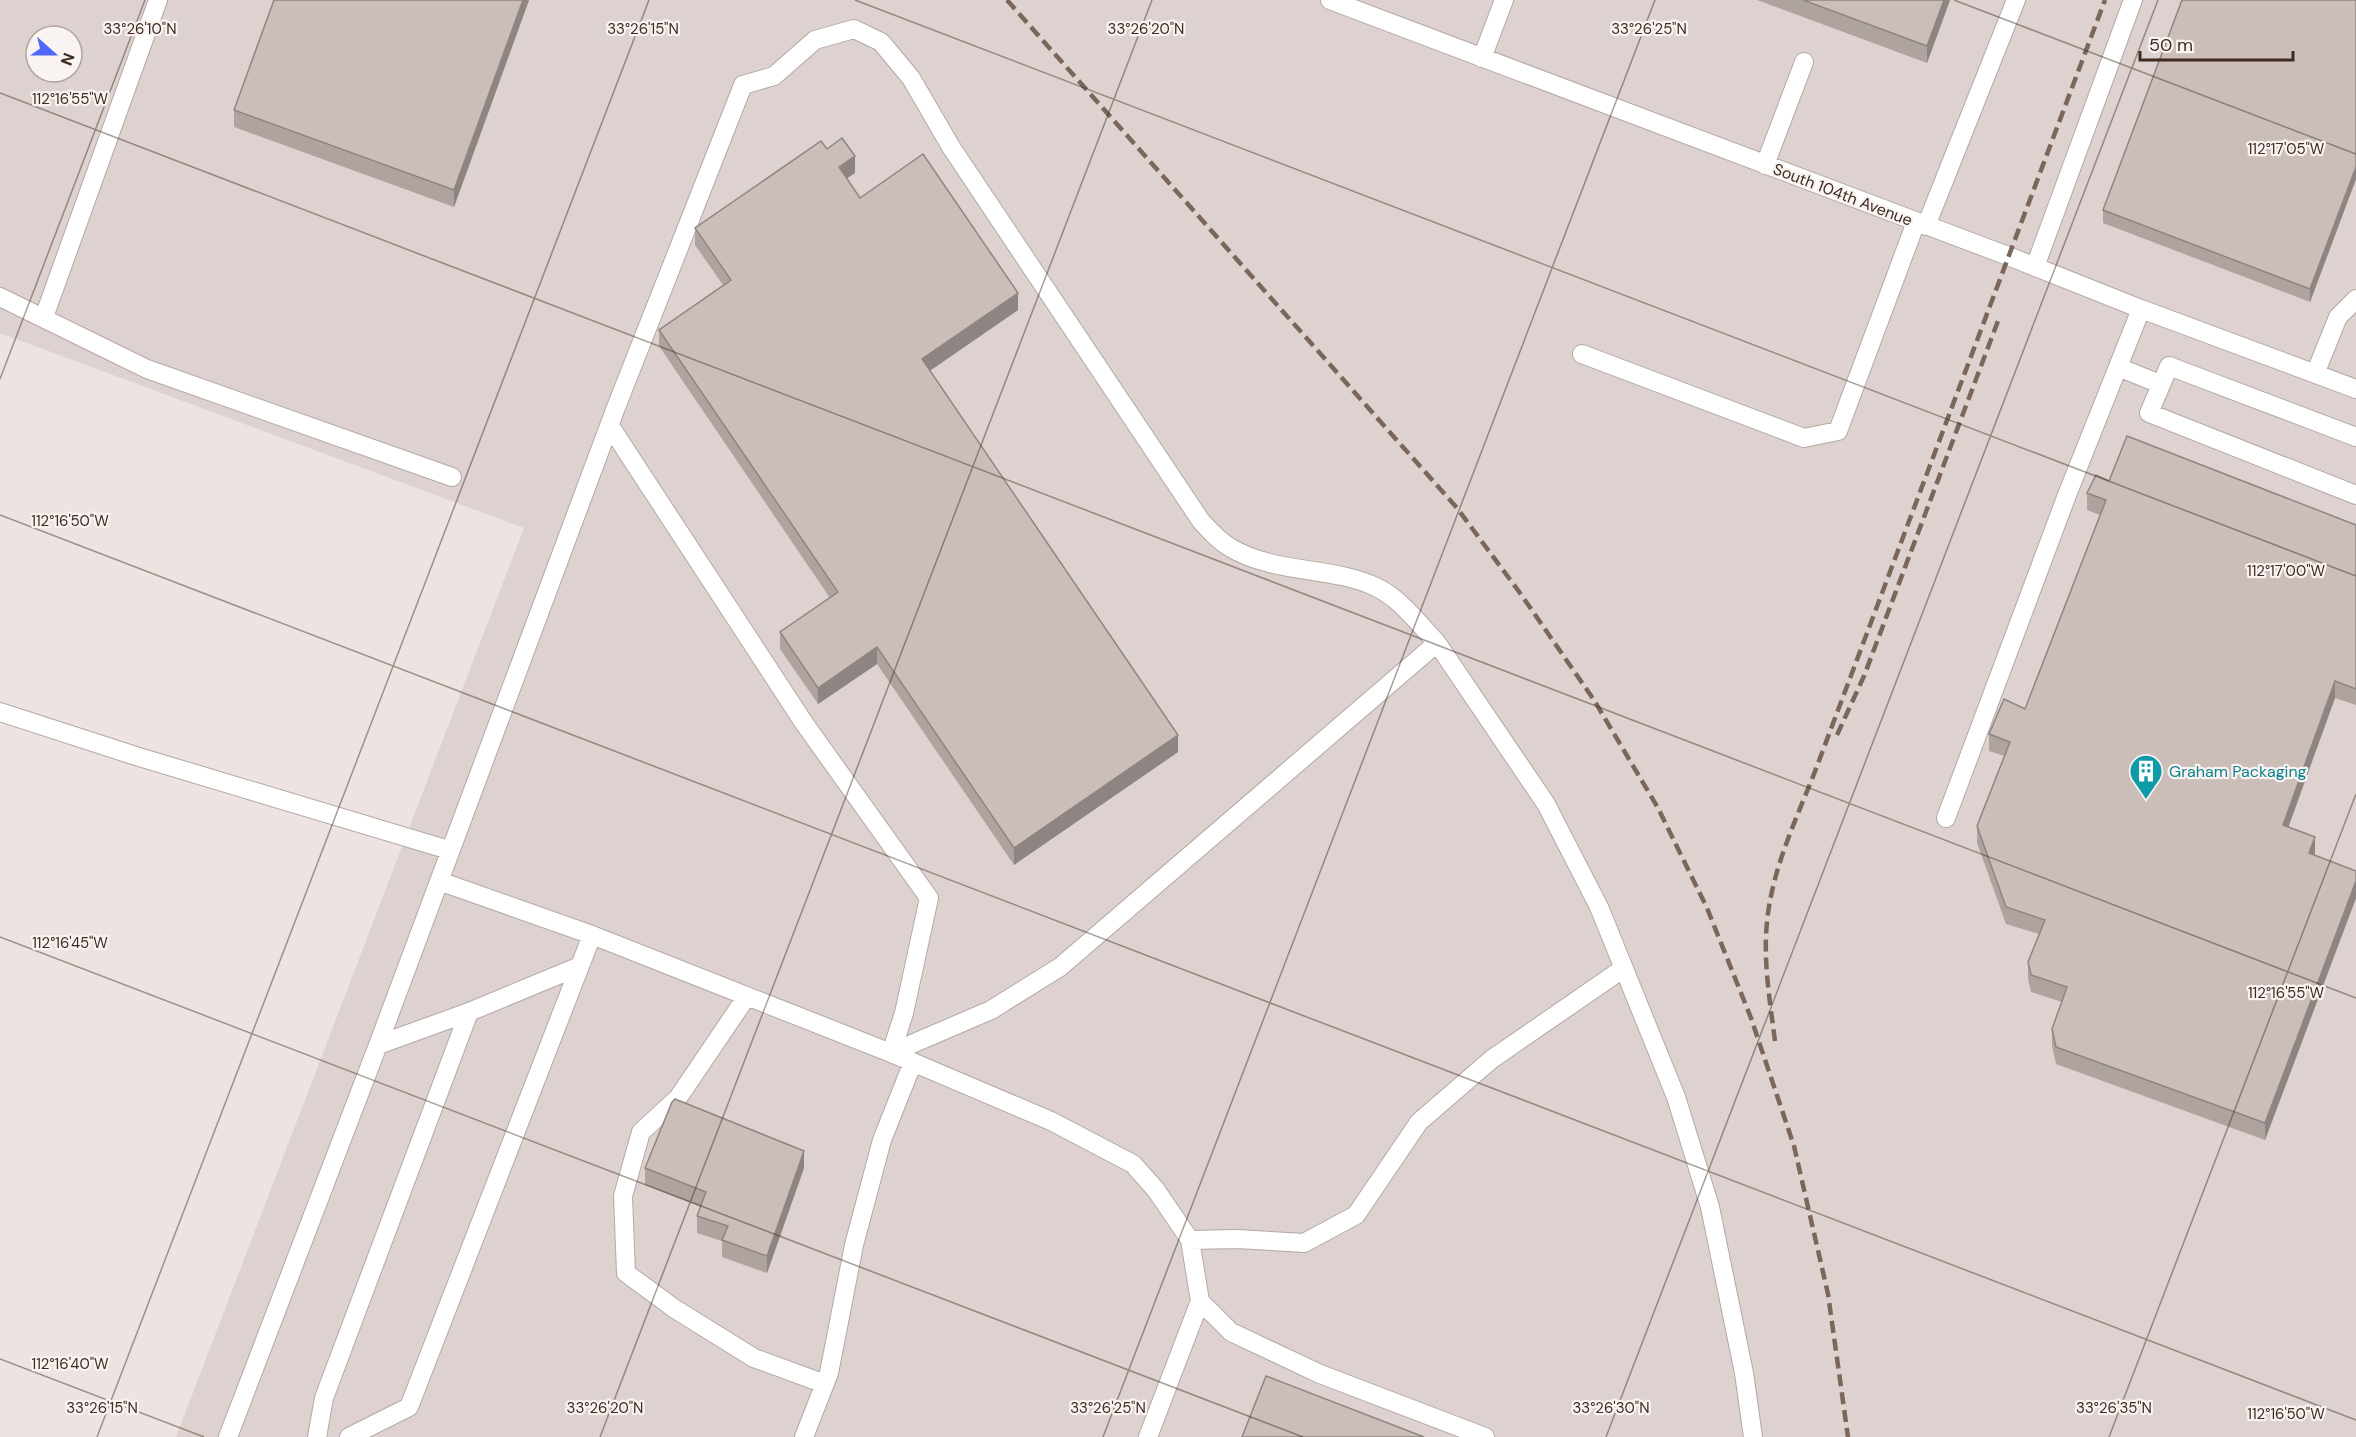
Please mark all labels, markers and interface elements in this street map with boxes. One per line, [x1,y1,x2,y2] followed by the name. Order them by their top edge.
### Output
[104,19,177,39] text: 33°26'10"N
[607,19,679,39] text: 33°26'15"N
[1108,19,1184,39] text: 33°26'20"N
[1611,19,1687,39] text: 33°26'25"N
[24,24,84,84] north arrow
[2140,24,2293,62] scale bar
[2149,33,2193,57] text: 50 m
[56,50,79,68] text: N
[32,89,109,109] text: 112°16'55"W
[2248,139,2325,159] text: 112°17'05"W
[1770,158,1915,231] street label: South 104th Avenue
[31,511,109,531] text: 112°16'50"W
[2247,561,2326,581] text: 112°17'00"W
[2128,753,2164,800] building icon: Graham Packaging
[2169,761,2307,782] place label: Graham Packaging
[32,933,108,953] text: 112°16'45"W
[2248,983,2325,1003] text: 112°16'55"W
[31,1354,109,1374] text: 112°16'40"W
[66,1398,138,1418] text: 33°26'15"N
[567,1398,643,1418] text: 33°26'20"N
[1070,1398,1146,1418] text: 33°26'25"N
[1572,1398,1650,1418] text: 33°26'30"N
[2076,1398,2152,1418] text: 33°26'35"N
[2247,1404,2325,1424] text: 112°16'50"W

